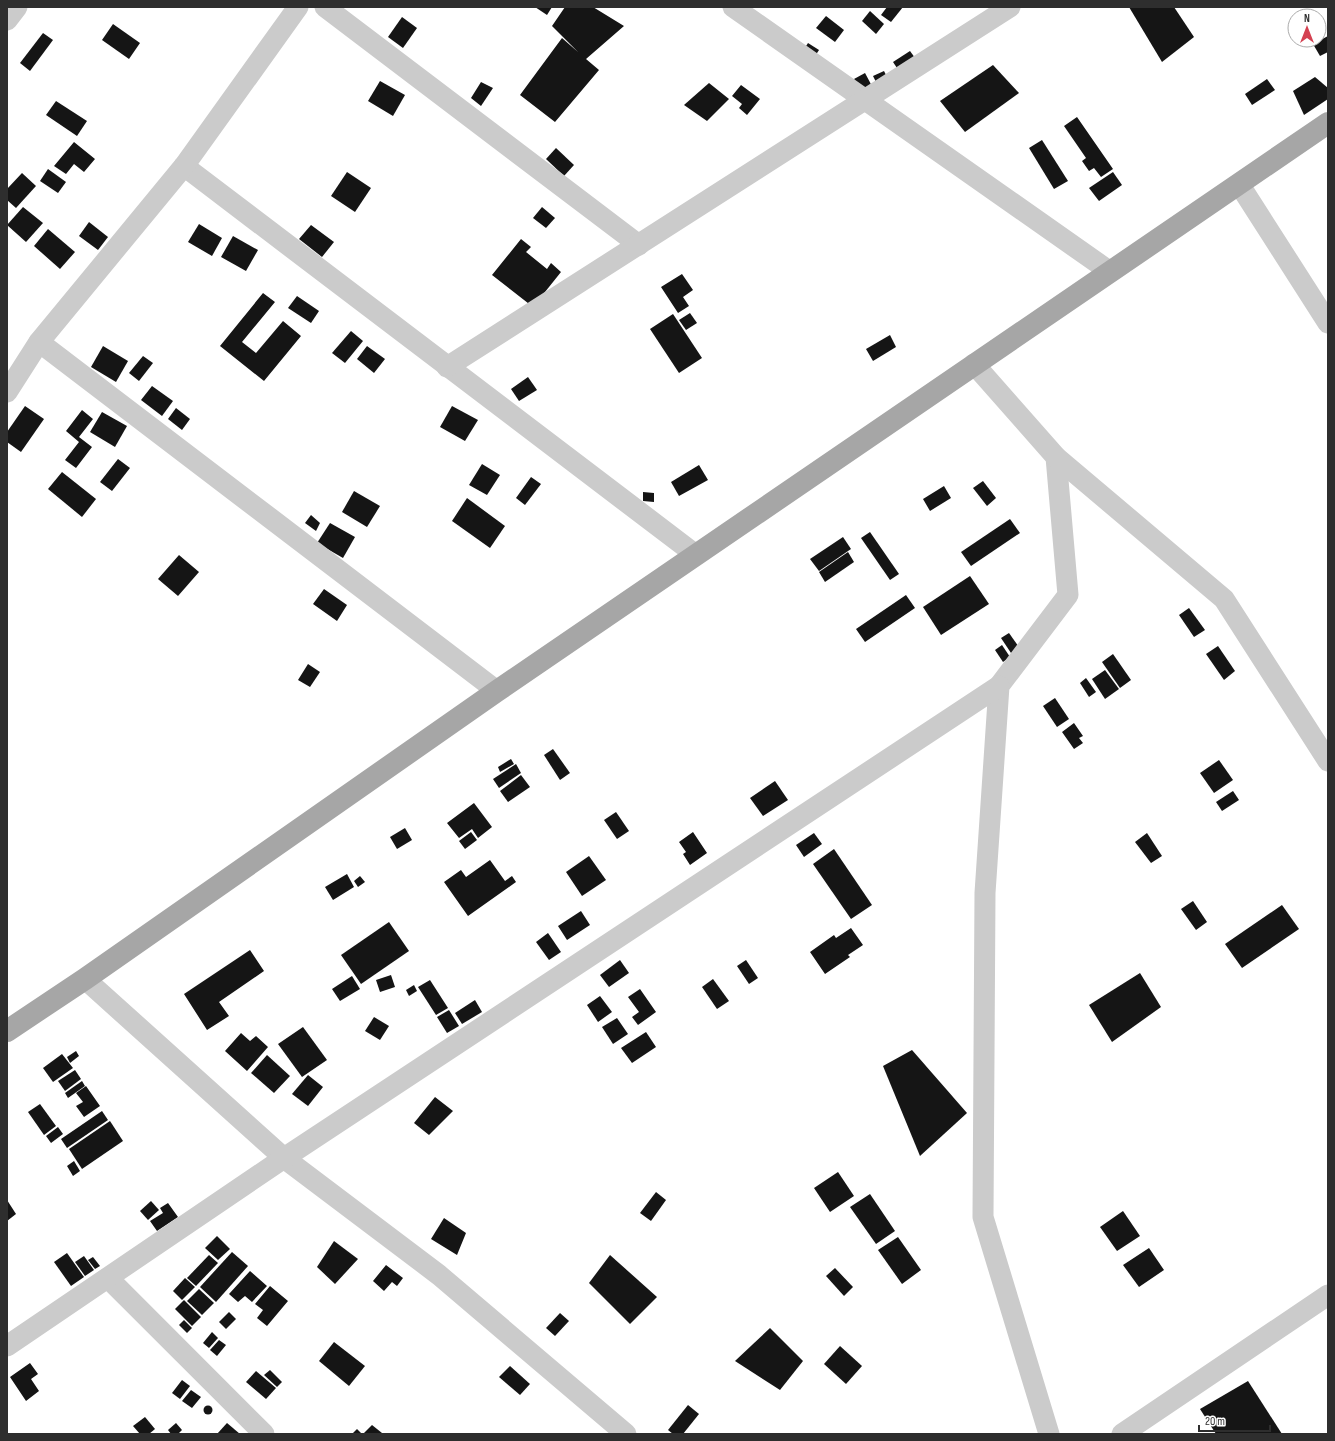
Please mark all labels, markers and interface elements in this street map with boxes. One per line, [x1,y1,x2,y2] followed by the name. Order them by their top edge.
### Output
[1287,8,1327,48] north arrow
[1304,12,1310,25] text: N
[1199,1407,1270,1433] scale bar
[1205,1414,1225,1429] text: 20 m

